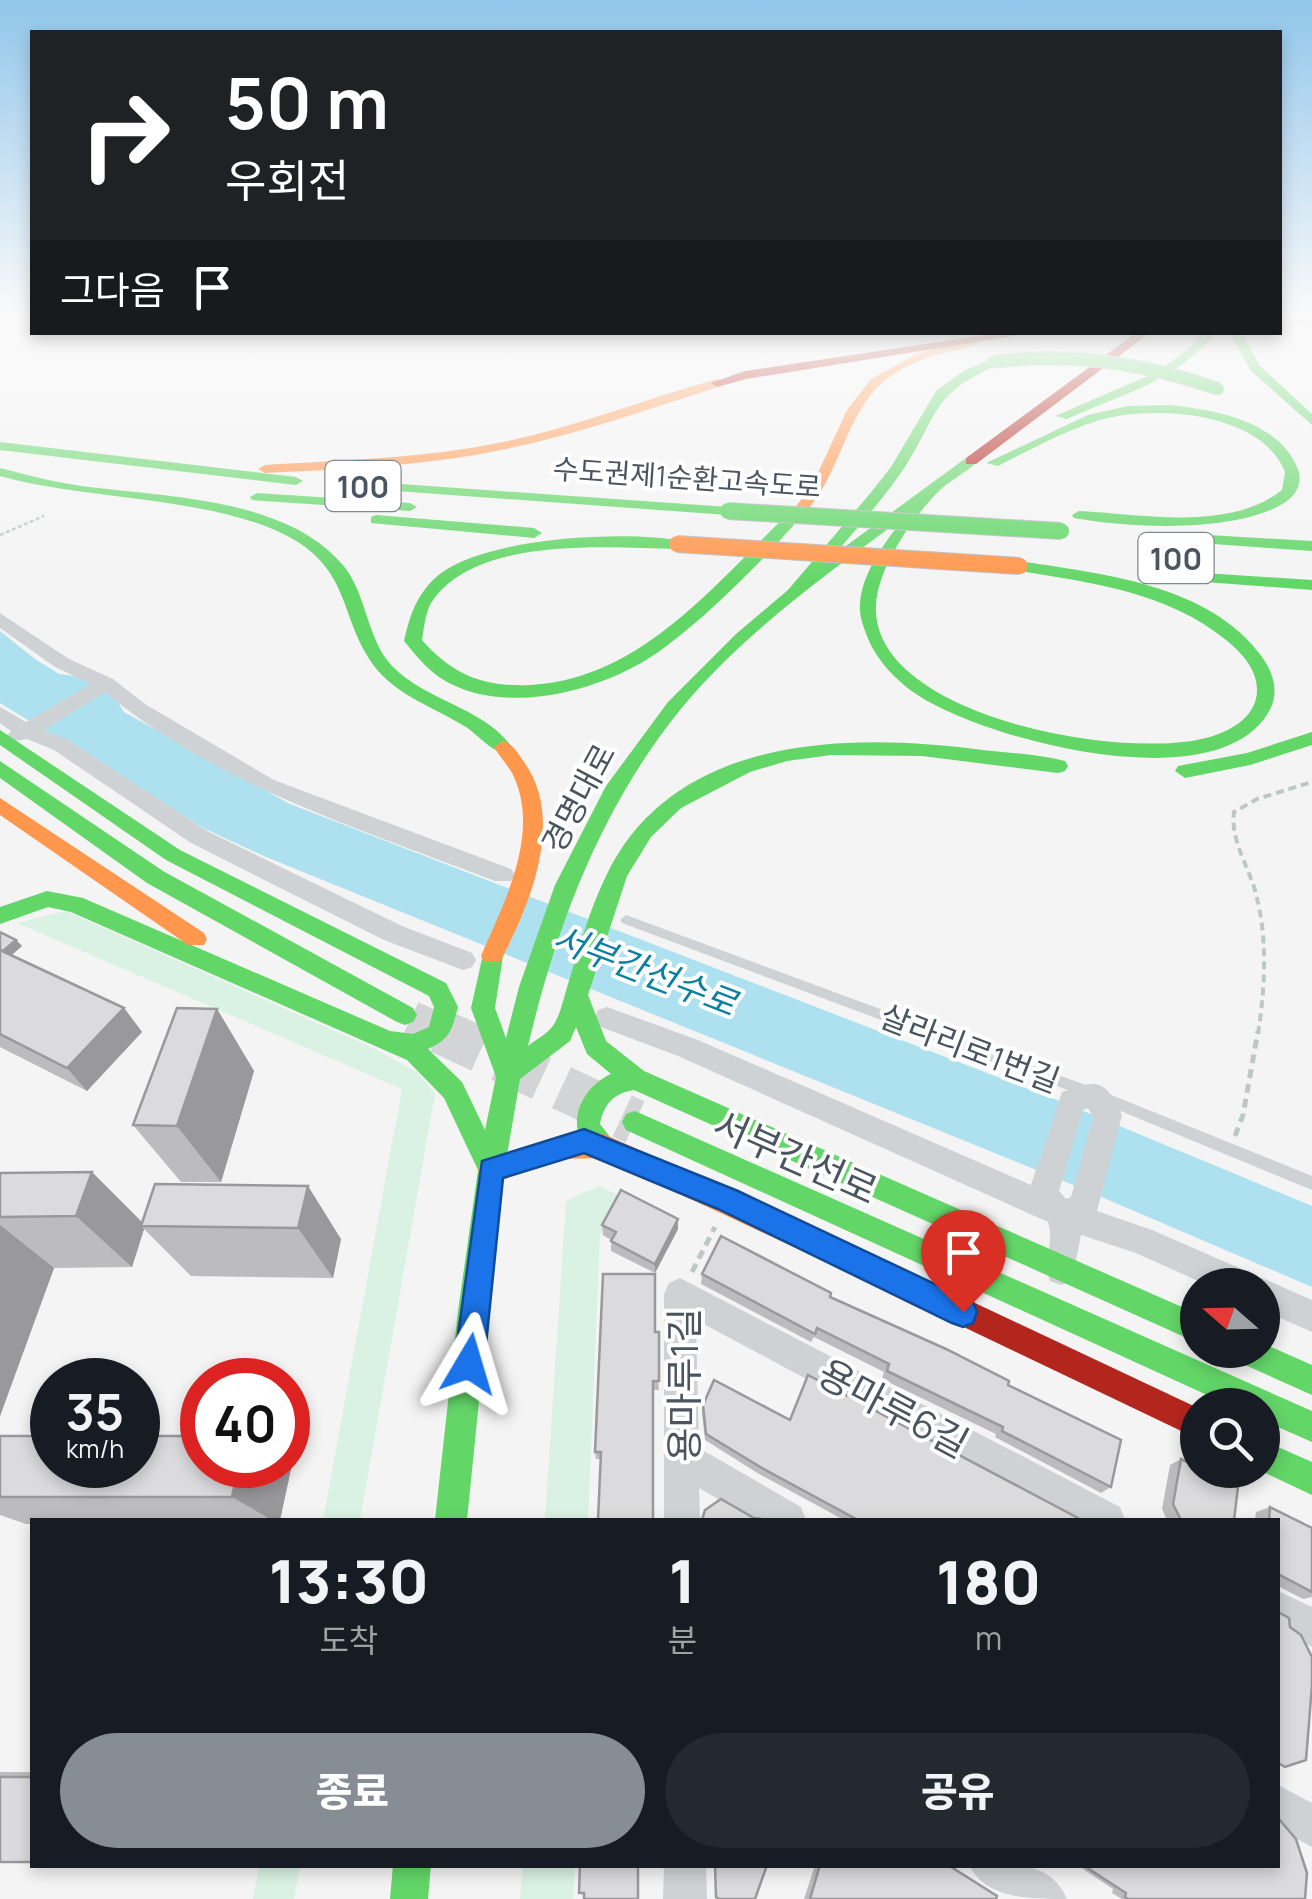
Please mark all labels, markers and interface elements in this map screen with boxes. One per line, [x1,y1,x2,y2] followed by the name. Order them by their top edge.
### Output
[225,54,389,150] text: 50 m
[60,70,190,200] icon: right
[225,149,349,211] text: 우회전
[185,260,240,315] icon: arrive
[60,263,165,315] text: 그다음
[552,449,822,505] street label: 수도권제1순환고속도로
[326,461,400,511] road number: 100
[1138,533,1214,583] road number: 100
[531,736,625,860] street label: 경명대로
[546,913,745,1028] water label: 서부간선수로
[874,994,1066,1102] street label: 살라리로1번길
[706,1097,886,1215] street label: 서부간선로
[921,1210,1006,1313] pin
[936,1225,991,1280] icon: arrive
[1180,1268,1280,1368] north arrow
[1180,1268,1280,1488] map controls
[657,1308,709,1462] street label: 용마루1길
[417,1312,521,1416] position arrow
[810,1346,978,1468] street label: 용마루6길
[180,1358,310,1488] speed limit sign: 40
[66,1377,124,1445] text: 35
[1180,1388,1280,1488] button: search
[66,1431,124,1466] text: km/h
[269,1539,429,1621] text: 13:30
[669,1539,696,1621] text: 1
[936,1540,1041,1622] text: 180
[975,1616,1002,1660] text: m
[319,1618,378,1662] text: 도착
[668,1618,697,1662] text: 분
[60,1733,645,1848] button: 종료
[665,1733,1250,1848] button: 공유

